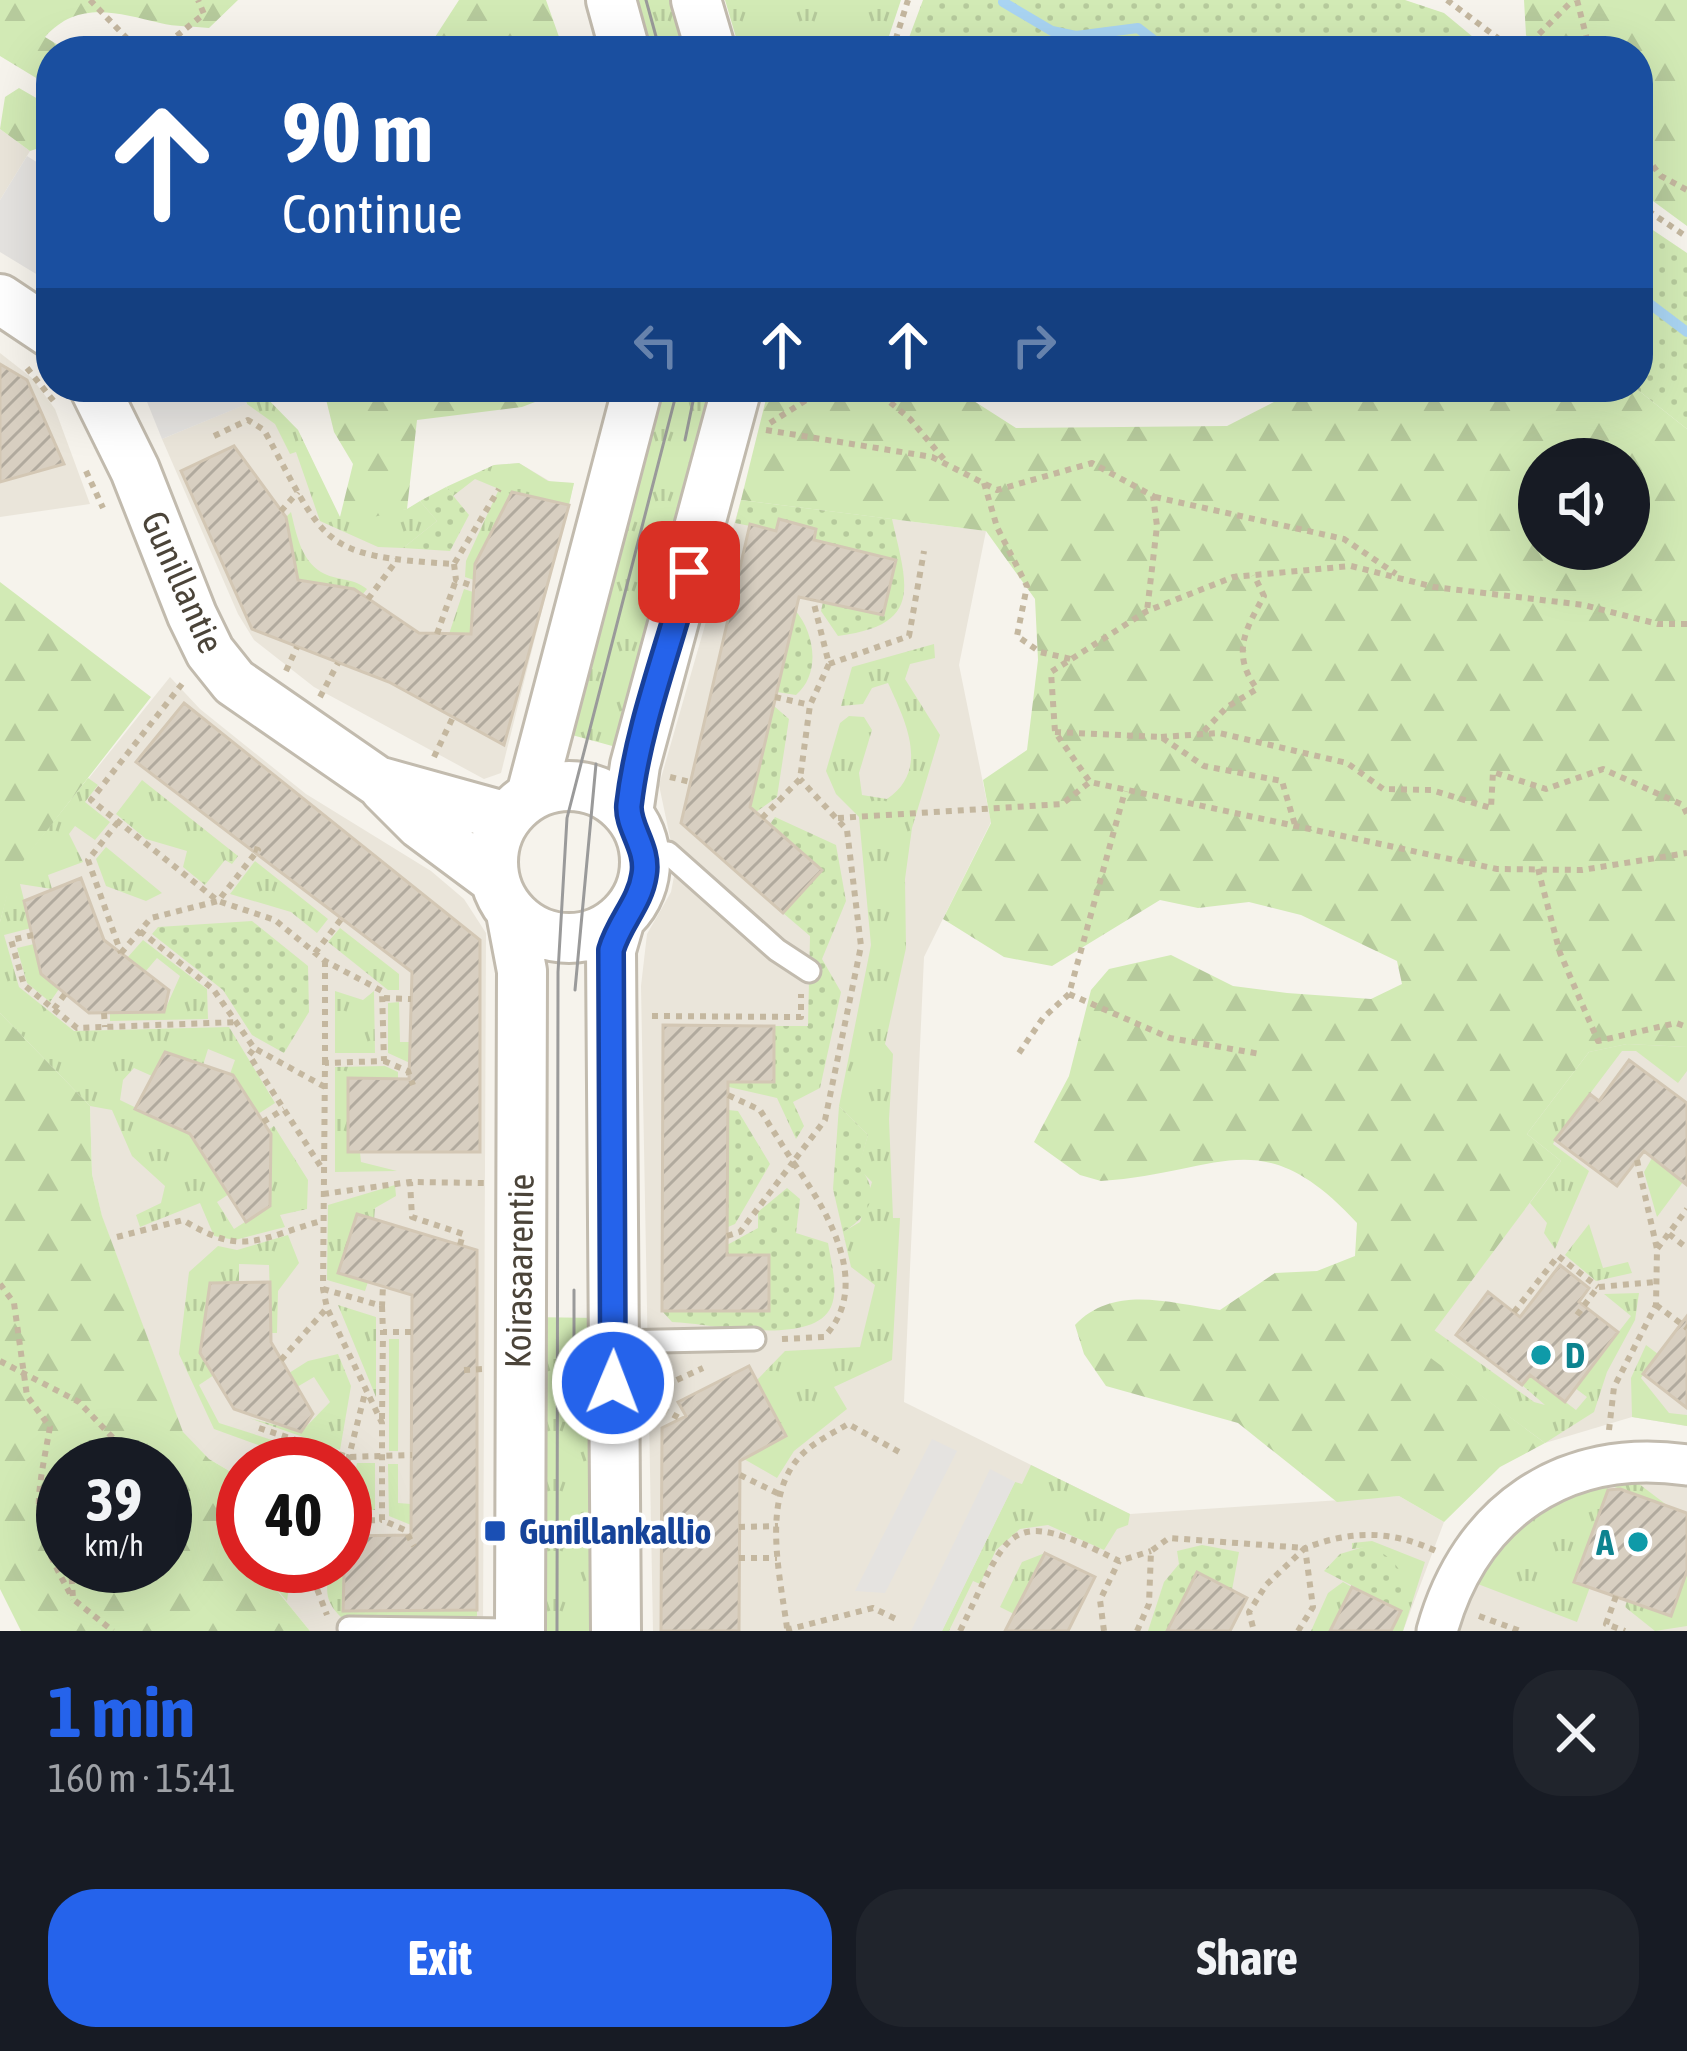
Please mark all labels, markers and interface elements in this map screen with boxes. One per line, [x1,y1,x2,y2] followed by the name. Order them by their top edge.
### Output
[84,84,240,240] icon: ahead
[282,84,433,180] text: 90 m
[282,183,463,244] text: Continue
[623,312,689,378] icon: left
[749,312,815,378] icon: ahead
[875,312,941,378] icon: ahead
[1001,312,1067,378] icon: right
[1518,438,1650,570] map controls
[1518,438,1650,570] button: sound
[133,505,233,659] street label: Gunillantie
[638,521,740,623] pin
[656,539,722,605] icon: arrive
[496,1173,542,1369] street label: Koirasaarentie
[550,1320,676,1446] position arrow
[1565,1334,1585,1376] place label: D
[1528,1342,1554,1368] marker: D
[216,1437,372,1593] speed limit sign: 40
[86,1465,142,1534] text: 39
[519,1510,711,1552] place label: Gunillankallio
[482,1518,508,1544] marker: Gunillankallio
[1595,1521,1614,1563] place label: A
[84,1528,144,1562] text: km/h
[1625,1529,1651,1555] marker: A
[48,1670,195,1752] text: 1 min
[1513,1670,1639,1796] button: close
[48,1756,236,1800] text: 160 m · 15:41
[48,1889,832,2027] button: Exit
[856,1889,1639,2027] button: Share

